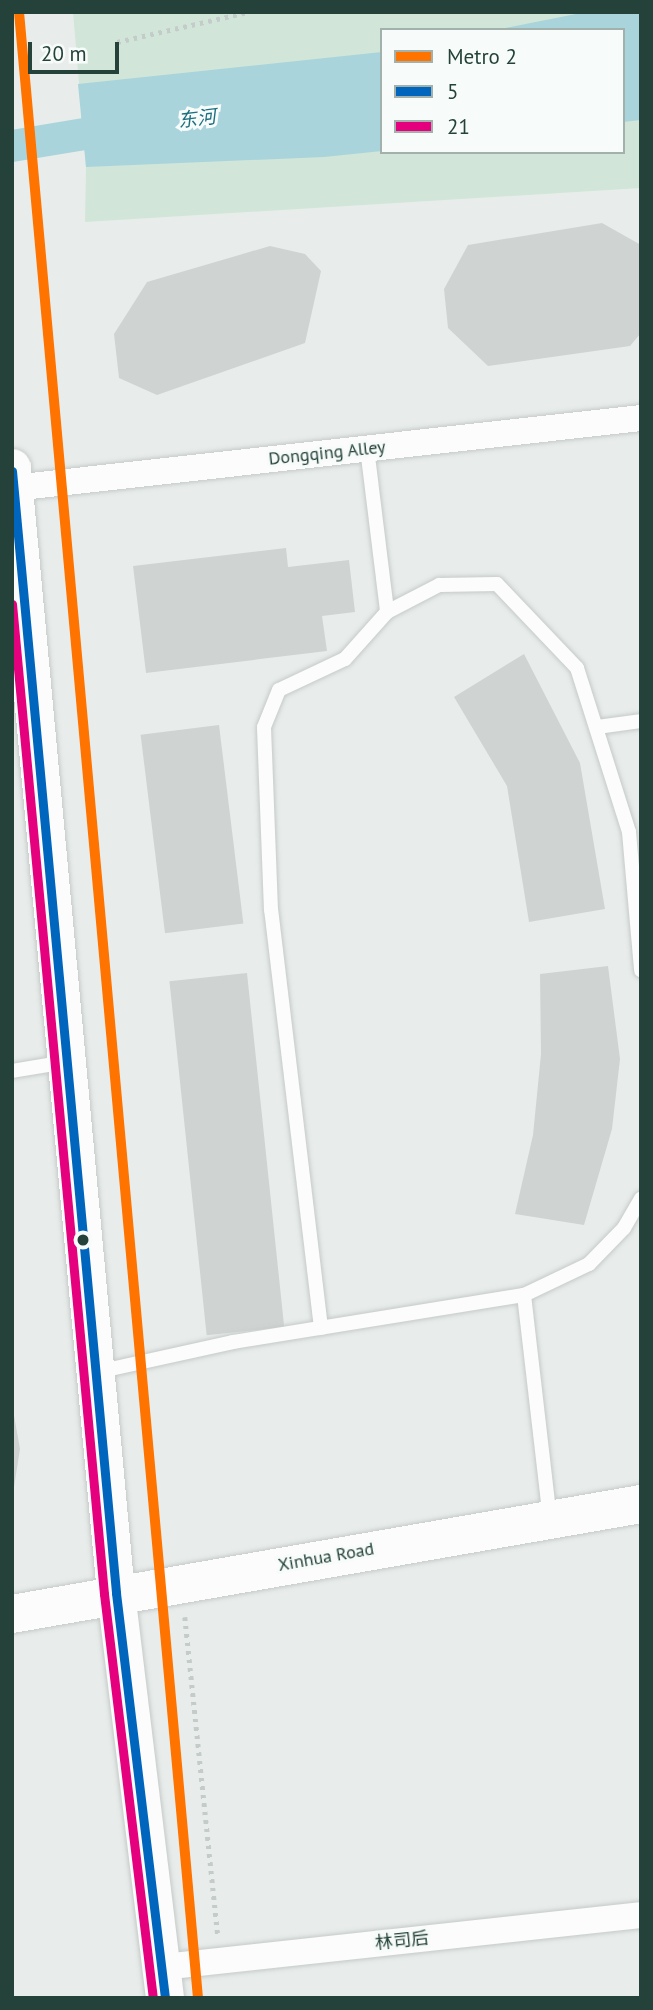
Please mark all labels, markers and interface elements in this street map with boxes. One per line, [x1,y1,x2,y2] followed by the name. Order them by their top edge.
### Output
[32,28,122,72] scale bar
[380,28,625,154] legend
[41,40,87,67] text: 20 m
[447,43,517,70] text: Metro 2
[447,78,458,105] text: 5
[177,105,217,133] water label: 东河
[447,113,470,140] text: 21
[267,436,387,470] street label: Dongqing Alley
[76,1233,90,1247] unlabelled marker
[276,1538,376,1576] street label: Xinhua Road
[374,1927,430,1955] street label: 林司后

